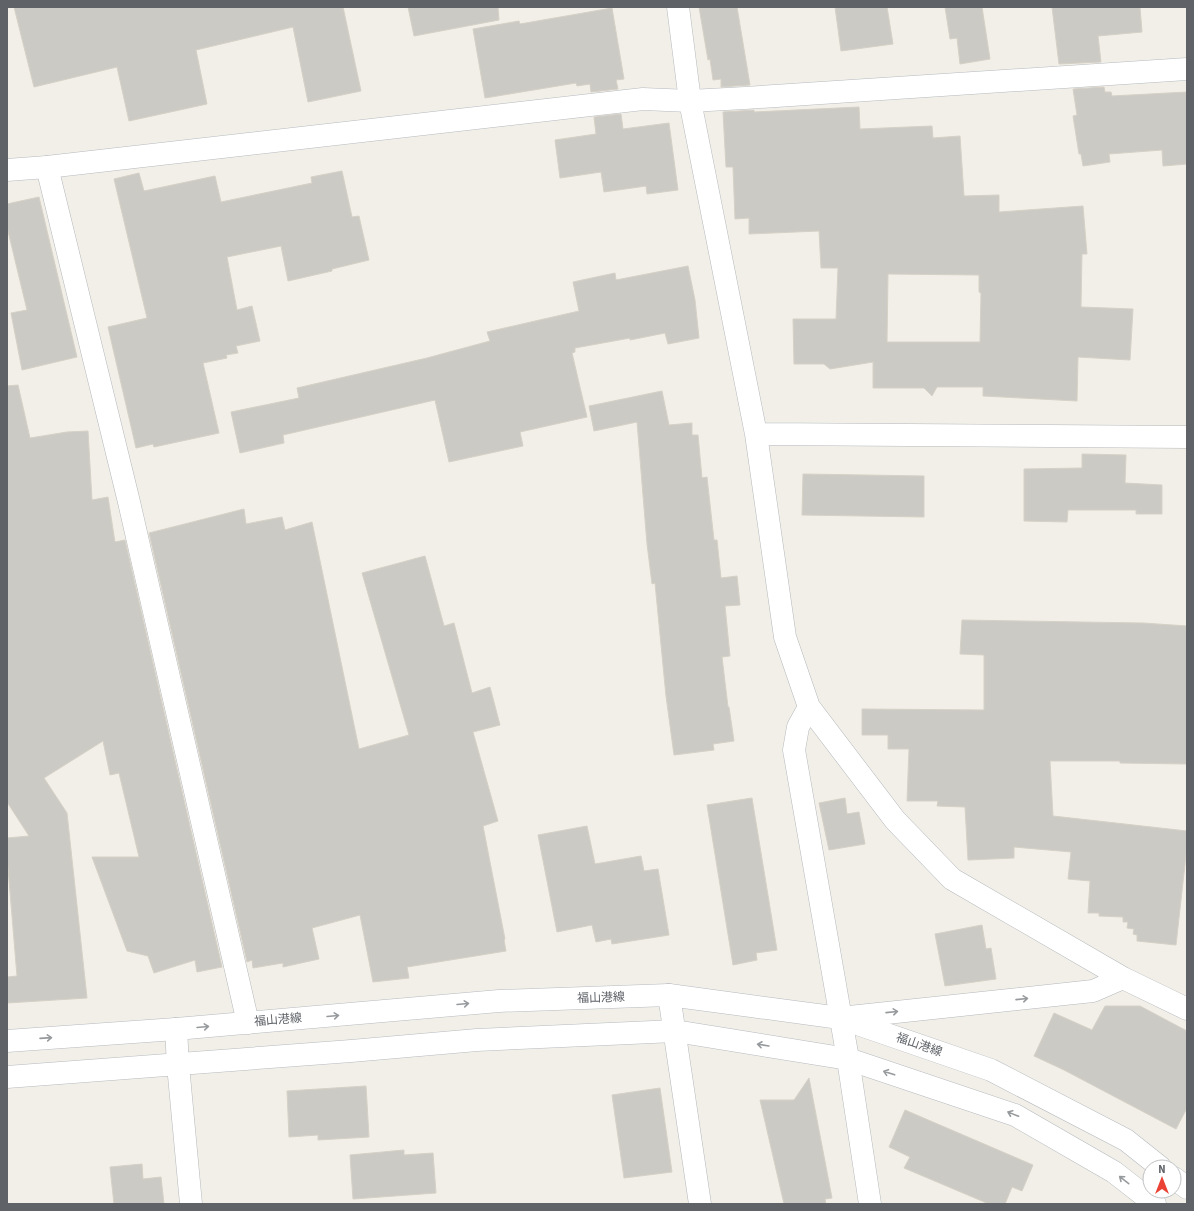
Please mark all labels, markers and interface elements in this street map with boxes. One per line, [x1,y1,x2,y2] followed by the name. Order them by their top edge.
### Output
[577,989,625,1007] street label: 福山港線
[1015,995,1028,1002] one-way arrow
[456,1001,469,1008] one-way arrow
[253,1009,303,1031] street label: 福山港線
[886,1009,899,1016] one-way arrow
[326,1012,339,1019] one-way arrow
[197,1023,210,1030] one-way arrow
[894,1029,944,1061] street label: 福山港線
[39,1035,52,1042] one-way arrow
[757,1041,770,1049] one-way arrow
[883,1069,896,1076] one-way arrow
[1007,1110,1019,1118] one-way arrow
[1142,1159,1182,1199] north arrow
[1158,1162,1166,1177] text: N
[1119,1176,1130,1184] one-way arrow

